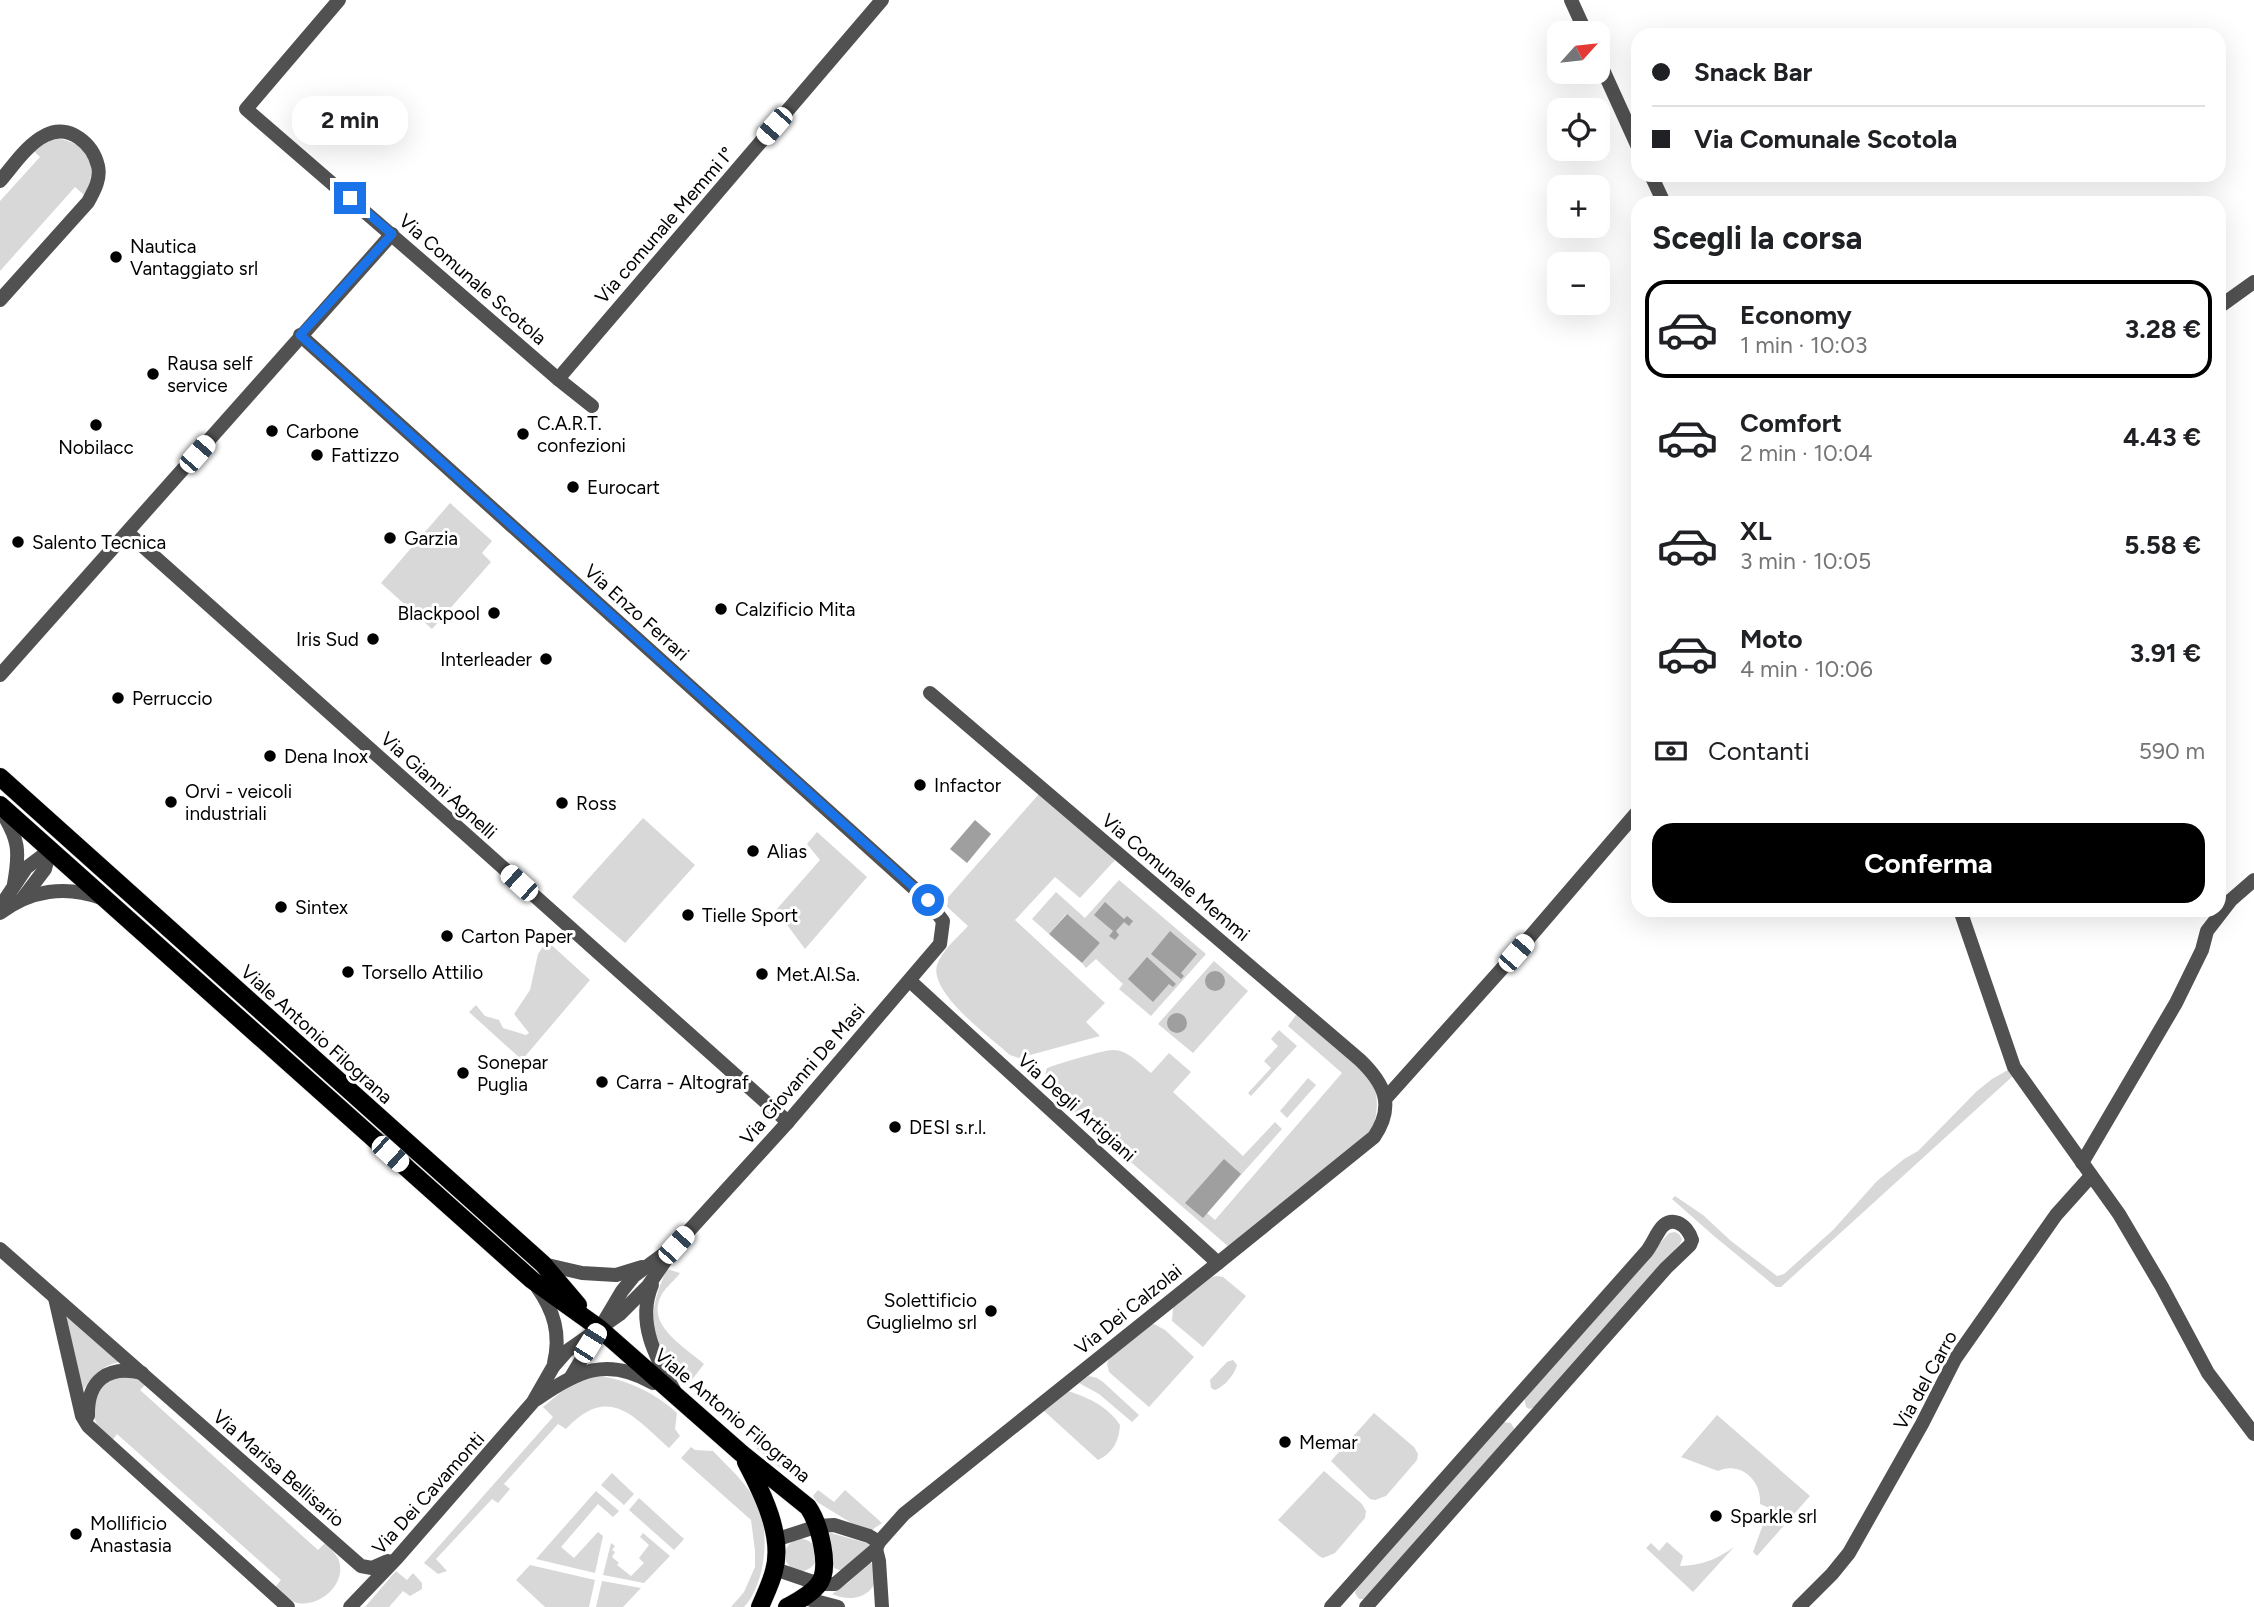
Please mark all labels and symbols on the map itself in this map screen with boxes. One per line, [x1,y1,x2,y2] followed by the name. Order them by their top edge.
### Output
[1547,21,1610,84] north arrow
[292,96,408,146] callout: 2 min
[753,103,796,149] car
[590,142,739,308] street label: Via comunale Memmi I°
[334,182,366,214] route end
[394,209,551,350] street label: Via Comunale Scotola
[130,235,258,280] place label: Nautica Vantaggiato srl
[108,249,124,265] marker: Nautica Vantaggiato srl
[167,352,253,397] place label: Rausa self service
[145,366,161,382] marker: Rausa self service
[537,412,626,457] place label: C.A.R.T. confezioni
[88,417,104,433] marker: Nobilacc
[286,420,359,443] place label: Carbone
[264,423,280,439] marker: Carbone
[515,426,531,442] marker: C.A.R.T. confezioni
[176,431,219,477] car
[58,436,134,459] place label: Nobilacc
[331,444,399,467] place label: Fattizzo
[309,447,325,463] marker: Fattizzo
[587,476,660,499] place label: Eurocart
[565,479,581,495] marker: Eurocart
[404,527,458,550] place label: Garzia
[382,530,398,546] marker: Garzia
[32,531,166,554] place label: Salento Tecnica
[10,534,26,550] marker: Salento Tecnica
[580,559,694,665] street label: Via Enzo Ferrari
[735,598,855,621] place label: Calzificio Mita
[713,601,729,617] marker: Calzificio Mita
[398,602,480,625] place label: Blackpool
[486,605,502,621] marker: Blackpool
[296,628,359,651] place label: Iris Sud
[365,631,381,647] marker: Iris Sud
[440,648,533,671] place label: Interleader
[538,651,554,667] marker: Interleader
[132,687,213,710] place label: Perruccio
[110,690,126,706] marker: Perruccio
[376,727,502,844] street label: Via Gianni Agnelli
[284,745,368,768] place label: Dena Inox
[262,748,278,764] marker: Dena Inox
[934,774,1002,797] place label: Infactor
[912,777,928,793] marker: Infactor
[185,780,292,825] place label: Orvi - veicoli industriali
[576,792,617,815] place label: Ross
[163,794,179,810] marker: Orvi - veicoli industriali
[554,795,570,811] marker: Ross
[1097,809,1254,946] street label: Via Comunale Memmi
[767,840,807,863] place label: Alias
[745,843,761,859] marker: Alias
[497,861,542,905] car
[912,884,944,916] route start
[295,896,348,919] place label: Sintex
[273,899,289,915] marker: Sintex
[702,904,798,927] place label: Tielle Sport
[680,907,696,923] marker: Tielle Sport
[461,925,573,948] place label: Carton Paper
[439,928,455,944] marker: Carton Paper
[1495,930,1538,976] car
[236,960,397,1109] street label: Viale Antonio Filograna
[362,961,483,984] place label: Torsello Attilio
[776,963,860,986] place label: Met.Al.Sa.
[340,964,356,980] marker: Torsello Attilio
[754,966,770,982] marker: Met.Al.Sa.
[735,999,870,1149] street label: Via Giovanni De Masi
[1013,1048,1140,1166] street label: Via Degli Artigiani
[477,1051,549,1096] place label: Sonepar Puglia
[455,1065,471,1081] marker: Sonepar Puglia
[616,1071,749,1094] place label: Carra - Altograf
[594,1074,610,1090] marker: Carra - Altograf
[909,1116,986,1139] place label: DESI s.r.l.
[887,1119,903,1135] marker: DESI s.r.l.
[368,1132,413,1176] car
[655,1222,698,1268] car
[1070,1259,1186,1359] street label: Via Dei Calzolai
[866,1289,977,1334] place label: Solettificio Guglielmo srl
[983,1303,999,1319] marker: Solettificio Guglielmo srl
[570,1320,611,1366] car
[1889,1327,1962,1434] street label: Via del Carro
[650,1343,815,1487] street label: Viale Antonio Filograna
[208,1405,349,1532] street label: Via Marisa Bellisario
[367,1427,489,1559] street label: Via Dei Cavamonti
[1299,1431,1358,1454] place label: Memar
[1277,1434,1293,1450] marker: Memar
[1730,1505,1817,1528] place label: Sparkle srl
[1708,1508,1724,1524] marker: Sparkle srl
[90,1512,172,1557] place label: Mollificio Anastasia
[68,1526,84,1542] marker: Mollificio Anastasia

